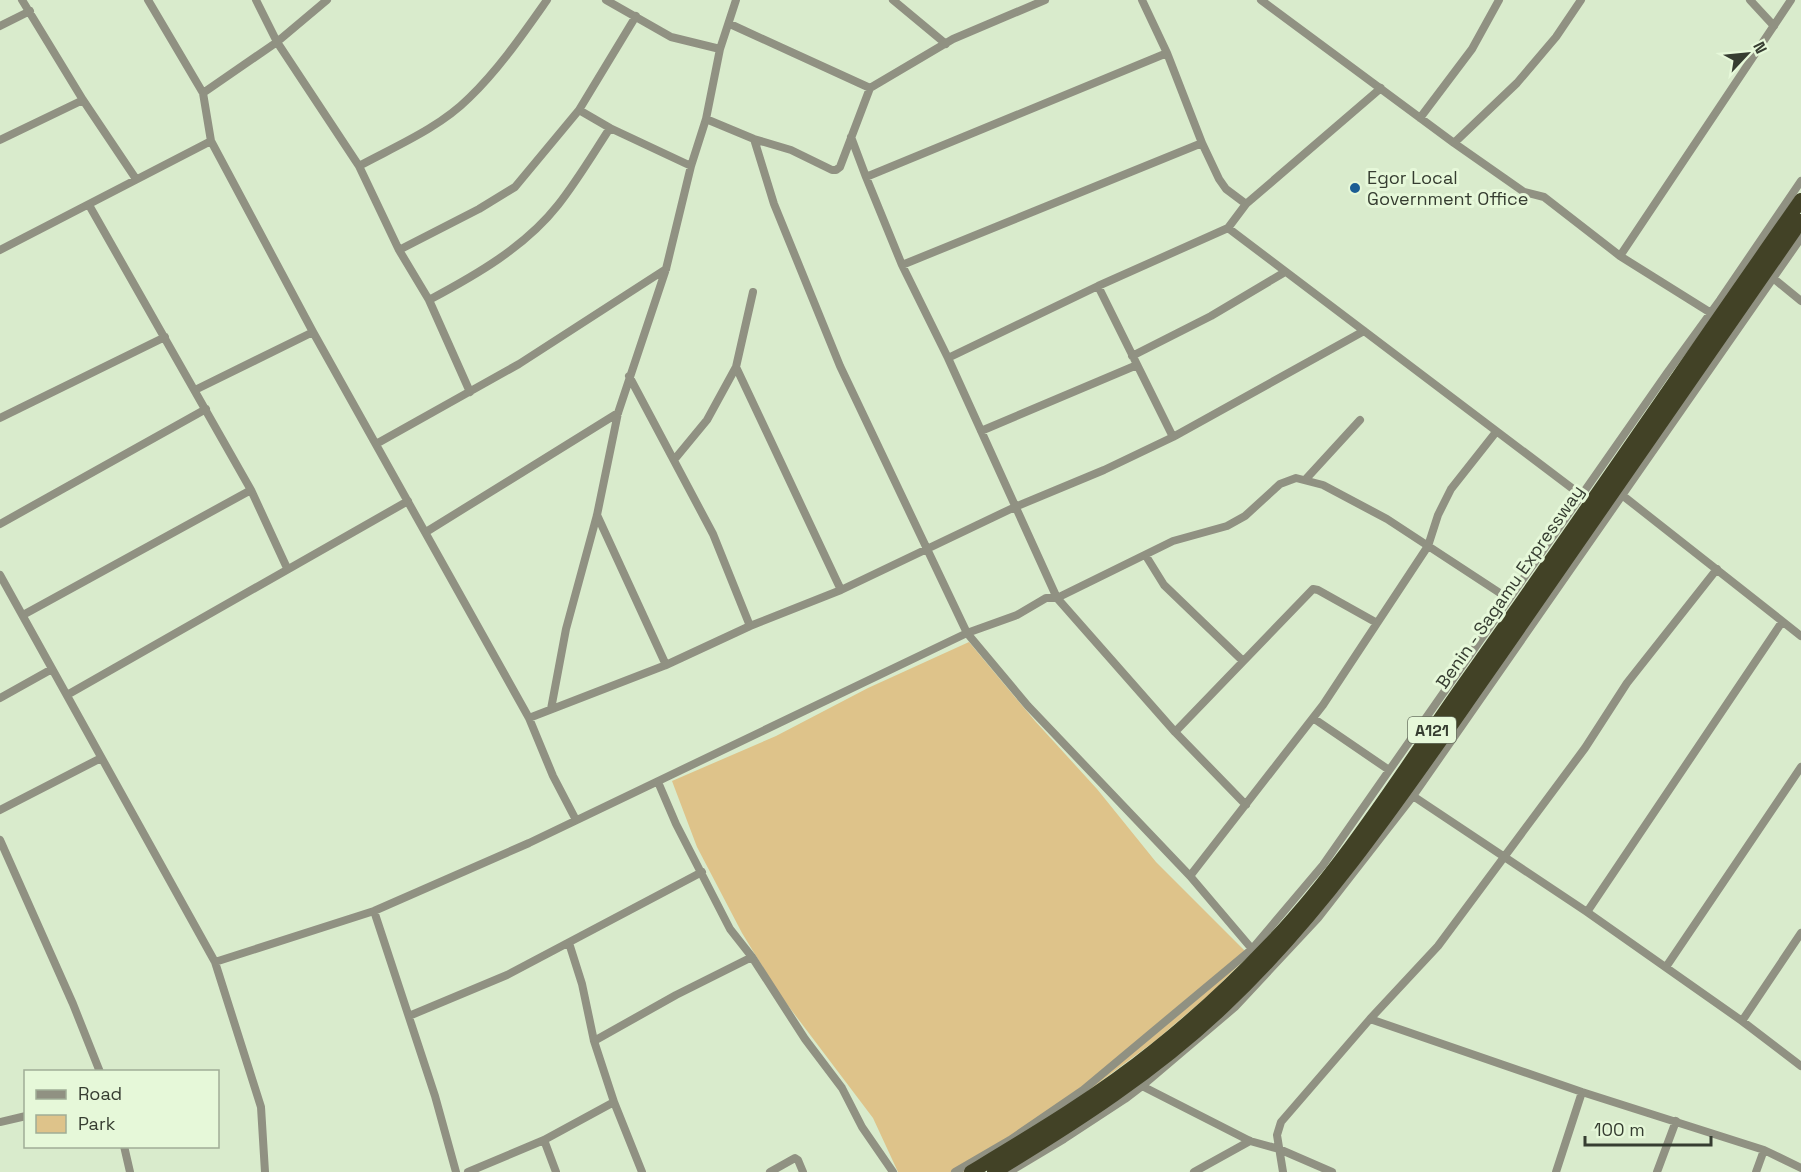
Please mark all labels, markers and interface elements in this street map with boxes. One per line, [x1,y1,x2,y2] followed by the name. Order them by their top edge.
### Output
[1717,24,1777,84] north arrow
[1748,38,1772,57] text: N
[1367,166,1528,210] place label: Egor Local Government Office
[1348,181,1362,195] marker: Egor Local Government Office
[1430,481,1589,693] street label: Benin - Sagamu Expressway
[1408,717,1456,743] road number: A121
[24,1070,219,1148] legend
[78,1082,122,1105] text: Road
[1585,1109,1711,1147] scale bar
[78,1112,116,1135] text: Park
[1594,1118,1645,1141] text: 100 m

